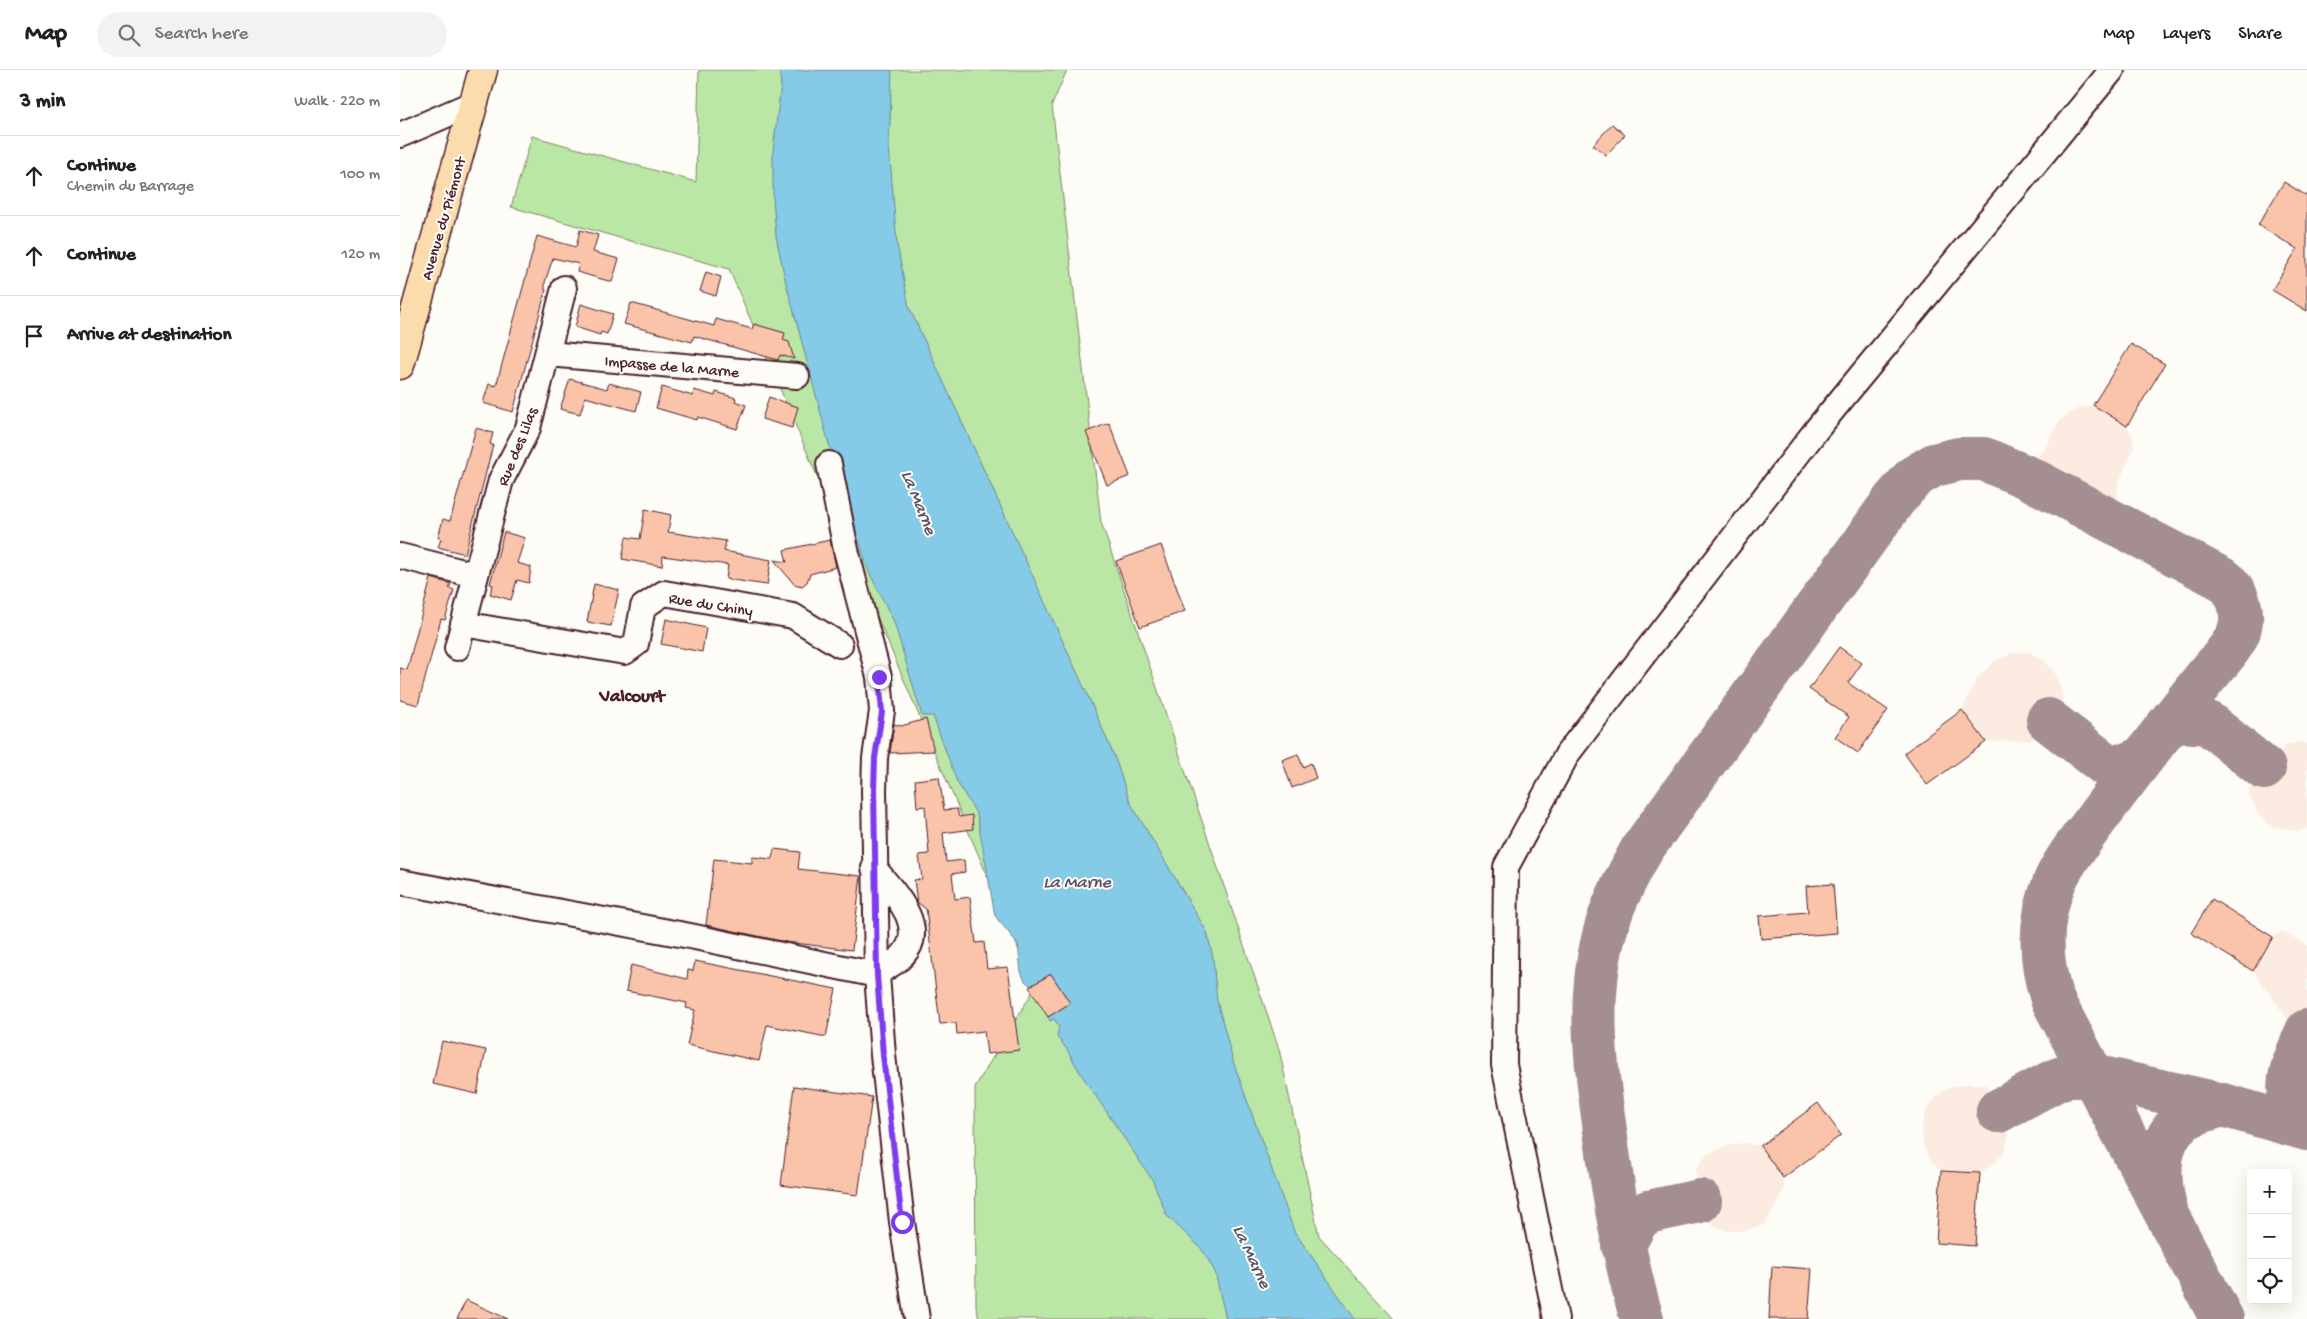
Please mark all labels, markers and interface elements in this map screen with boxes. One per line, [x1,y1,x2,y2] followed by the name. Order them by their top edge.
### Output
[97,12,447,57] search box
[25,20,67,49] text: Map
[115,21,143,49] icon: search
[155,23,248,46] text: Search here
[2103,24,2135,45] text: Map
[2163,24,2210,45] text: Layers
[2238,24,2282,45] text: Share
[20,90,65,115] text: 3 min
[294,93,380,112] text: Walk · 220 m
[419,154,472,283] street label: Avenue du Piémont
[67,155,136,178] text: Continue
[20,162,48,190] icon: ahead
[340,166,380,185] text: 100 m
[67,178,194,197] text: Chemin du Barrage
[20,242,48,270] icon: ahead
[67,244,136,267] text: Continue
[341,246,380,265] text: 120 m
[20,322,48,350] icon: arrive
[67,324,231,347] text: Arrive at destination
[604,353,740,384] street label: Impasse de la Marne
[495,404,544,489] street label: Rue des Lilas
[895,468,940,539] water label: La Marne
[667,590,754,622] street label: Rue du Chiny
[868,666,891,689] route end
[598,686,667,709] district label: Valcourt
[1043,873,1111,894] water label: La Marne
[2247,1169,2292,1304] map controls
[2247,1169,2292,1214] button: +
[891,1211,914,1234] route start
[2247,1214,2292,1259] button: −
[1227,1222,1275,1293] water label: La Marne
[2247,1259,2292,1304] button: locate

